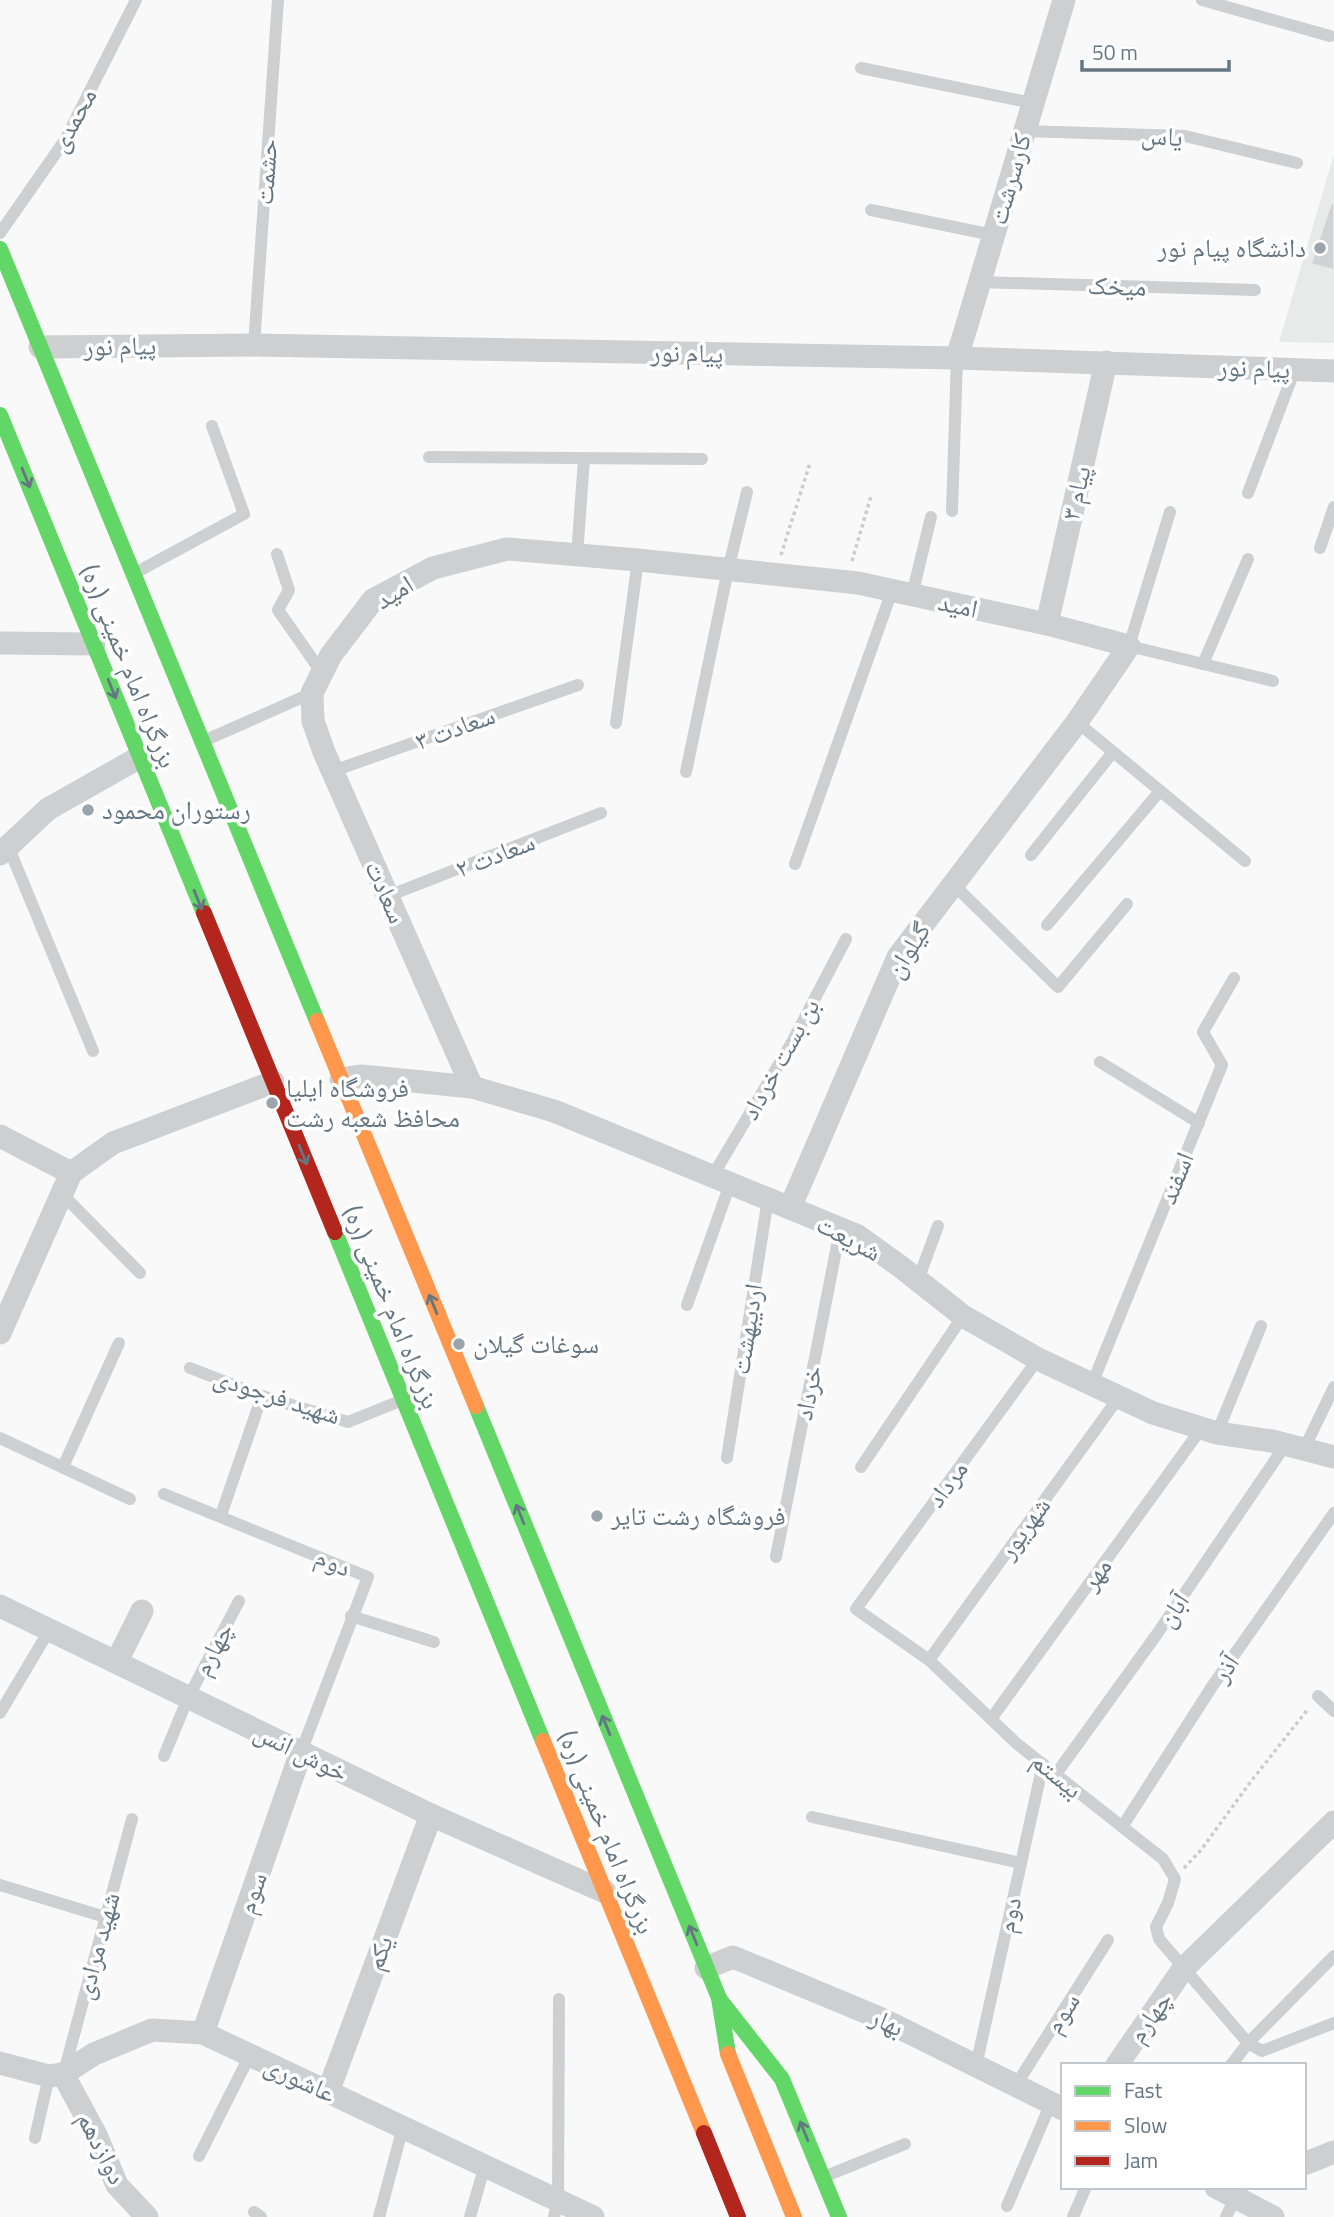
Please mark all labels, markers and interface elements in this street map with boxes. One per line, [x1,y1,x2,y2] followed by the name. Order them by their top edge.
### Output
[1082,28,1229,72] scale bar
[1092,36,1138,68] text: 50 m
[39,80,106,159] street label: محمدی
[1140,115,1184,156] street label: یاس
[978,128,1041,229] street label: کارسرشت
[244,138,287,206] street label: حشمت
[1156,228,1306,267] place label: دانشگاه پیام نور
[1312,240,1328,256] marker: دانشگاه پیام نور
[1087,265,1147,306] street label: میخک
[82,325,157,366] street label: پیام نور
[649,332,724,373] street label: پیام نور
[1216,347,1291,388] street label: پیام نور
[1050,462,1101,524] street label: پیام ۳
[20,467,33,489] one-way arrow
[71,558,188,774] street label: بزرگراه امام خمینی (ره)
[367,565,421,619] street label: امید
[935,581,982,628] street label: امید
[107,678,120,699] one-way arrow
[409,695,500,760] street label: سعادت ۳
[102,790,251,829] place label: رستوران محمود
[80,802,96,818] marker: رستوران محمود
[449,822,540,888] street label: سعادت ۲
[355,854,418,930] street label: سعادت
[193,888,206,910] one-way arrow
[875,914,940,986] street label: گیلوان
[730,991,829,1127] street label: بن بست خرداد
[286,1068,460,1137] place label: فروشگاه ایلیا محافظ شعبه رشت
[264,1095,280,1111] marker: فروشگاه ایلیا محافظ شعبه رشت
[297,1144,310,1166] one-way arrow
[1147,1146,1204,1210] street label: اسفند
[334,1199,451,1415] street label: بزرگراه امام خمینی (ره)
[810,1204,889,1271] street label: شریعت
[720,1280,773,1377] street label: اردیبهشت
[426,1294,439,1315] one-way arrow
[473,1324,599,1363] place label: سوغات گیلان
[451,1336,467,1352] marker: سوغات گیلان
[209,1357,346,1434] street label: شهید فرجودی
[783,1362,832,1424] street label: خرداد
[916,1452,977,1515] street label: مرداد
[987,1488,1060,1568] street label: شهریور
[610,1496,786,1535] place label: فروشگاه رشت تاير
[513,1504,526,1526] one-way arrow
[589,1508,605,1524] marker: فروشگاه رشت تاير
[309,1537,357,1586] street label: دوم
[1070,1549,1121,1599] street label: مهر
[1147,1583,1199,1635] street label: آبان
[182,1615,243,1683] street label: چهارم
[1200,1644,1249,1691] street label: آذر
[247,1712,355,1791] street label: خوش انس
[599,1715,612,1736] one-way arrow
[549,1724,666,1940] street label: بزرگراه امام خمینی (ره)
[1023,1742,1092,1808] street label: بیستم
[226,1867,277,1919] street label: سوم
[63,1888,130,2004] street label: شهید مرادی
[986,1893,1031,1936] street label: دوم
[685,1925,698,1947] one-way arrow
[354,1930,403,1976] street label: یکم
[1118,1983,1182,2051] street label: چهارم
[1034,1985,1089,2041] street label: سوم
[863,1996,911,2046] street label: بهار
[258,2045,342,2112] street label: عاشوری
[1061,2063,1306,2189] legend
[1124,2074,1163,2106] text: Fast
[68,2105,137,2191] street label: دوازدهم
[1124,2109,1167,2141] text: Slow
[796,2121,809,2142] one-way arrow
[1124,2144,1158,2176] text: Jam

